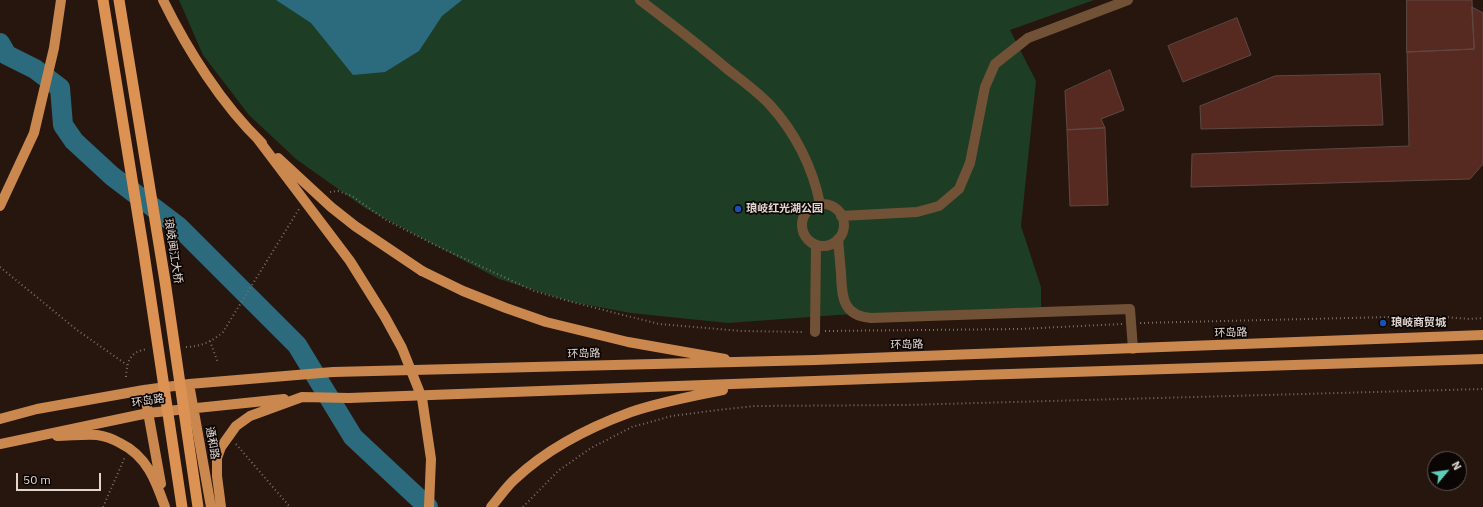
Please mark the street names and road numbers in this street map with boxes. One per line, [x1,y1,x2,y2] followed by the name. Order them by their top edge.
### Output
[161,217,185,285] street label: 琅岐闽江大桥
[1214,326,1248,340] street label: 环岛路
[890,338,924,352] street label: 环岛路
[567,347,601,361] street label: 环岛路
[131,392,165,410] street label: 环岛路
[203,426,221,460] street label: 通和路

